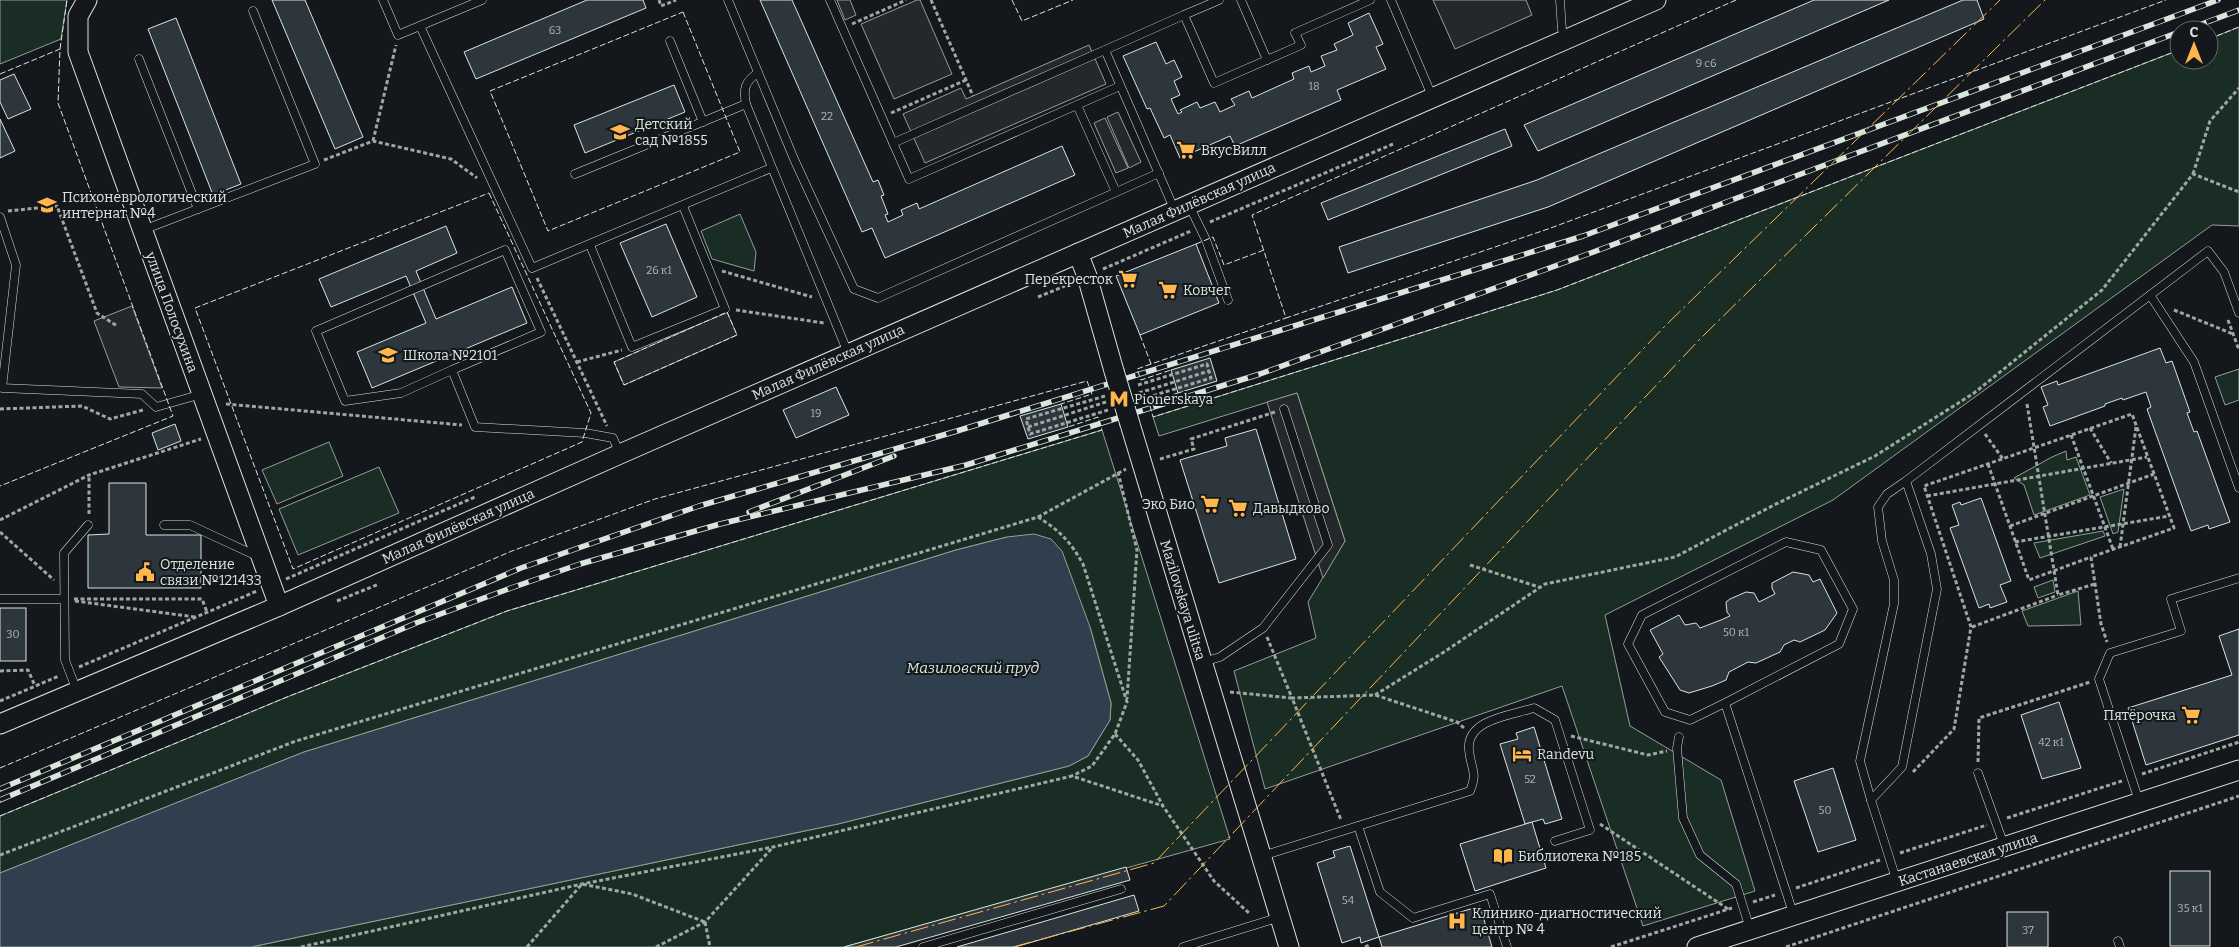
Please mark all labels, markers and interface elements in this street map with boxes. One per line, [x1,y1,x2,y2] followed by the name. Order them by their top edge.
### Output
[2169,20,2219,70] north arrow
[549,24,561,37] house number: 63
[2190,24,2199,41] text: С
[1696,57,1716,70] house number: 9 с6
[1308,80,1320,93] house number: 18
[821,110,833,123] house number: 22
[635,116,708,149] place label: Детский сад №1855
[609,121,631,143] school or university icon: Детский сад №1855
[1175,139,1197,161] supermarket icon: ВкусВилл
[1201,142,1267,159] place label: ВкусВилл
[1120,159,1278,242] street label: Малая Филёвская улица
[62,189,227,222] place label: Психоневрологический интернат №4
[36,194,58,216] school or university icon: Психоневрологический интернат №4
[141,249,201,375] street label: улица Полосухина
[646,264,672,277] house number: 26 к1
[1117,268,1139,290] supermarket icon: Перекресток
[1024,271,1114,288] place label: Перекресток
[1157,279,1179,301] supermarket icon: Ковчег
[1183,282,1231,299] place label: Ковчег
[749,321,907,404] street label: Малая Филёвская улица
[377,344,399,366] school or university icon: Школа №2101
[403,347,498,364] place label: Школа №2101
[1108,388,1130,410] metro station icon: Pionerskaya
[1134,391,1214,408] place label: Pionerskaya
[811,407,821,420] house number: 19
[379,485,537,568] street label: Малая Филёвская улица
[1199,493,1221,515] supermarket icon: Эко Био
[1142,496,1195,513] place label: Эко Био
[1227,497,1249,519] supermarket icon: Давыдково
[1253,500,1329,517] place label: Давыдково
[1156,538,1209,663] street label: Mazilovskaya ulitsa
[160,556,262,589] place label: Отделение связи №121433
[134,561,156,583] public building icon: Отделение связи №121433
[1723,626,1750,639] house number: 50 к1
[6,628,20,641] house number: 30
[907,659,1040,677] water label: Мазиловский пруд
[2180,704,2202,726] supermarket icon: Пятёрочка
[2103,707,2176,724] place label: Пятёрочка
[2038,736,2064,749] house number: 42 к1
[1511,743,1533,765] hotel icon: Randevu
[1537,746,1595,763] place label: Randevu
[1524,773,1536,786] house number: 52
[1819,804,1831,817] house number: 50
[1896,829,2040,890] street label: Кастанаевская улица
[1492,845,1514,867] library icon: Библиотека №185
[1518,848,1641,865] place label: Библиотека №185
[1342,894,1355,907] house number: 54
[2177,902,2203,915] house number: 35 к1
[1472,905,1662,938] place label: Клинико-диагностический центр № 4
[1446,910,1468,932] hospital icon: Клинико-диагностический центр № 4
[2022,924,2034,937] house number: 37

